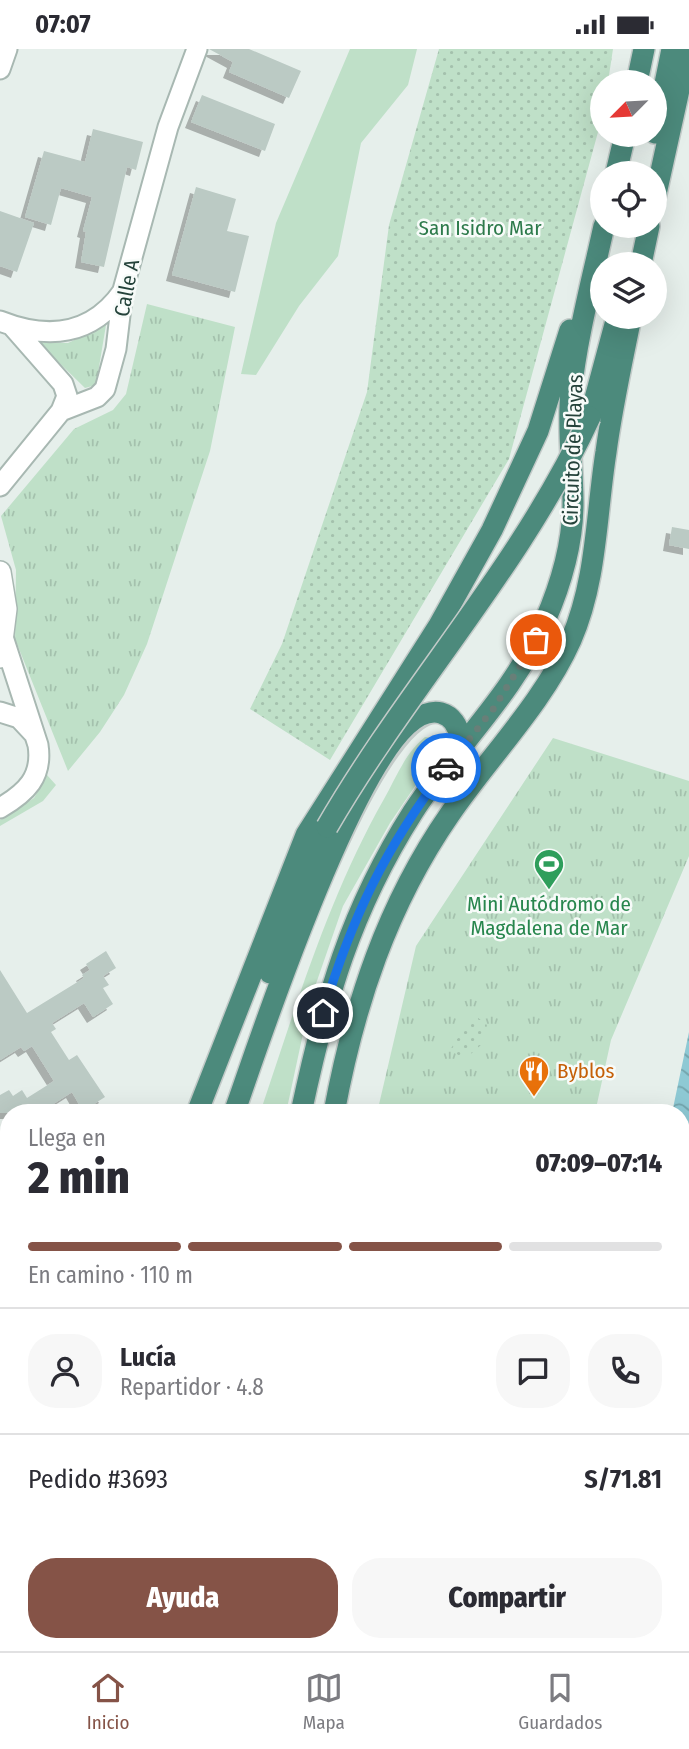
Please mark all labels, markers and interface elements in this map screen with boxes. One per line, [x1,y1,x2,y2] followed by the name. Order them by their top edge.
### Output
[35,9,91,40] text: 07:07
[590,70,667,147] north arrow
[590,70,667,329] map controls
[590,161,667,238] button: locate
[419,215,542,241] park label: San Isidro Mar
[590,252,667,329] button: layers
[109,257,145,319] street label: Calle A
[557,374,589,526] street label: Circuito de Playas
[506,610,566,670] pin
[517,621,555,659] icon: bag
[411,733,481,803] courier
[427,749,465,787] icon: car
[532,847,566,891] sports icon: Mini Autódromo de Magdalena de Mar
[467,891,631,941] place label: Mini Autódromo de Magdalena de Mar
[293,983,353,1043] pin
[304,994,342,1032] icon: home
[517,1054,551,1098] restaurant icon: Byblos
[557,1058,615,1084] place label: Byblos
[28,1124,106,1152] text: Llega en
[535,1148,662,1179] text: 07:09–07:14
[28,1150,130,1205] text: 2 min
[28,1261,193,1289] text: En camino · 110 m
[28,1334,102,1408] button: person
[496,1334,570,1408] button: chat
[588,1334,662,1408] button: phone
[120,1342,176,1373] text: Lucía
[120,1373,264,1401] text: Repartidor · 4.8
[28,1464,168,1495] text: Pedido #3693
[584,1464,662,1495] text: S/71.81
[28,1558,338,1638] button: Ayuda
[352,1558,662,1638] button: Compartir
[87,1669,129,1734] tab: Inicio
[303,1669,345,1734] tab: Mapa
[518,1669,602,1734] tab: Guardados

